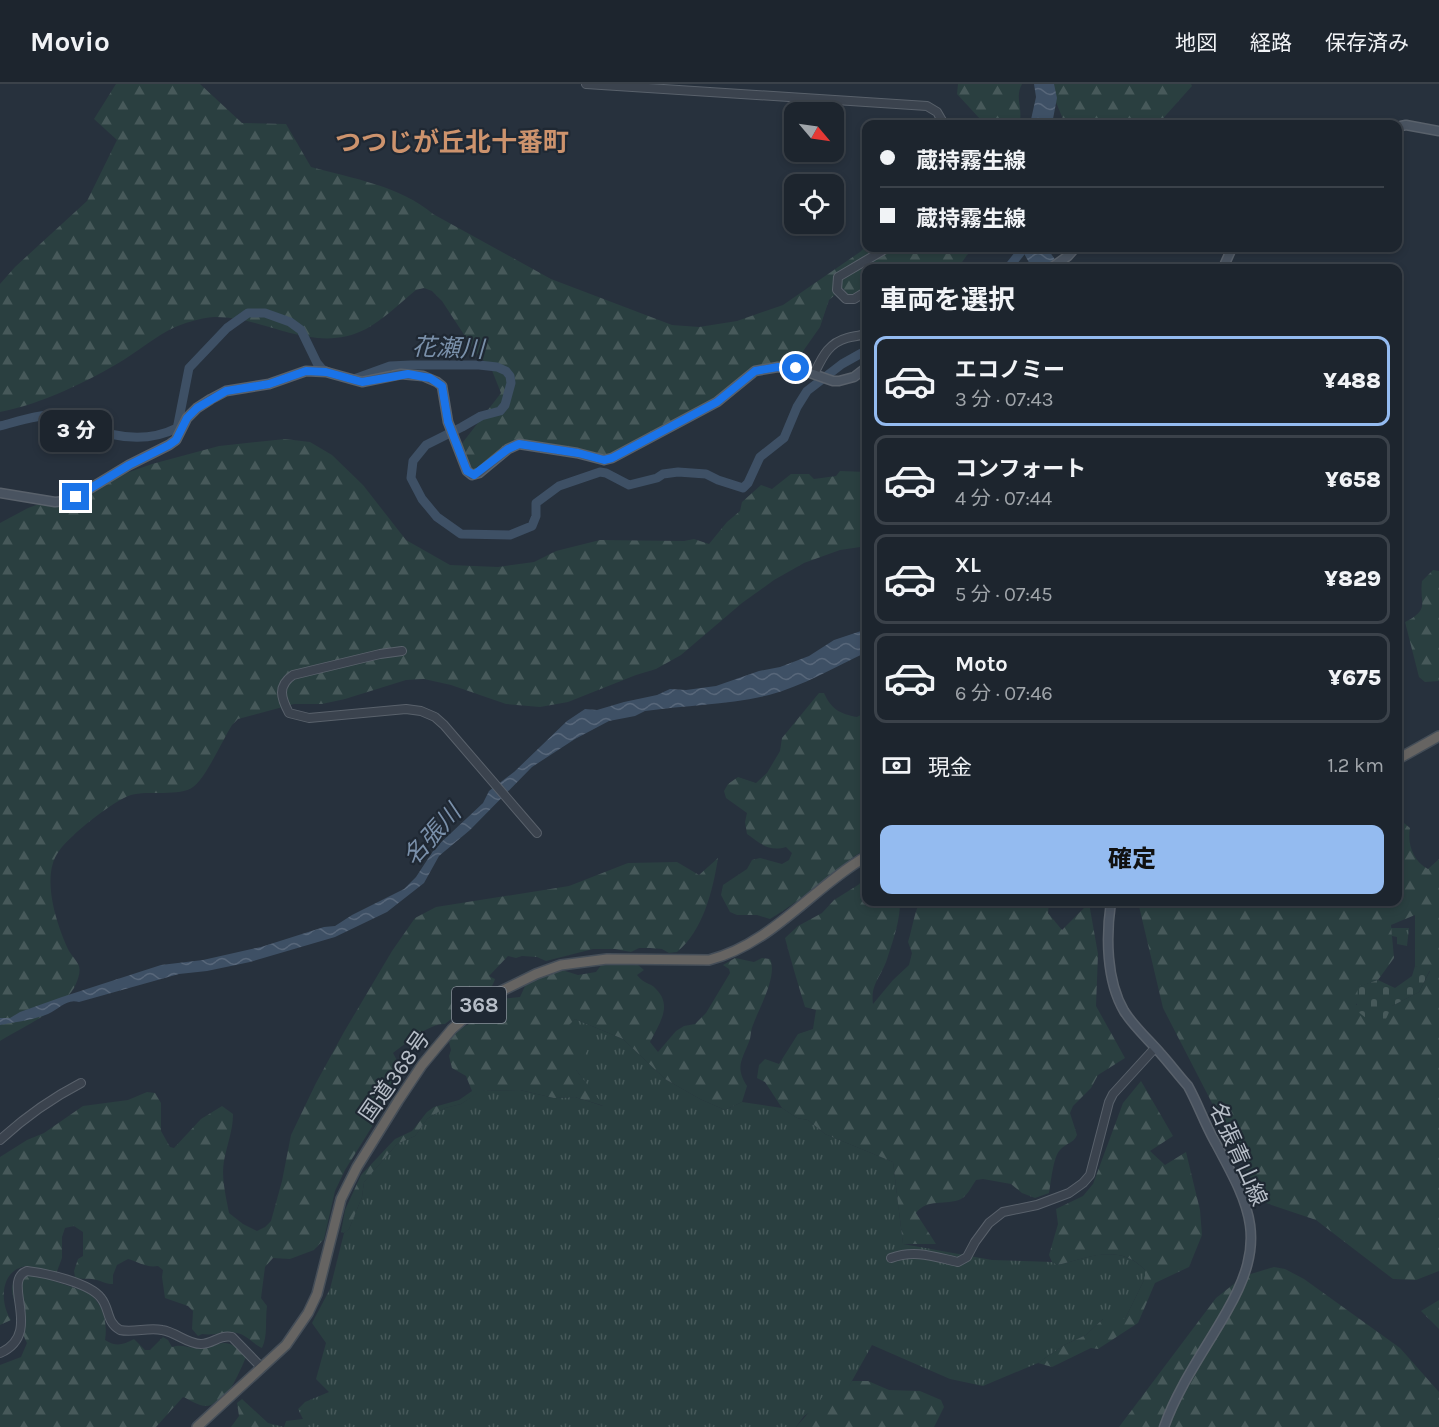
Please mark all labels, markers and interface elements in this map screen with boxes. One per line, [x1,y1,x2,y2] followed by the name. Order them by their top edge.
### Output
[30,25,110,58] text: Movio
[1175,31,1217,55] text: 地図
[1250,31,1292,55] text: 経路
[1325,31,1409,55] text: 保存済み
[784,102,844,162] north arrow
[784,102,844,234] map controls
[335,127,569,158] district label: つつじが丘北十番町
[916,148,1026,174] text: 蔵持霧生線
[784,174,844,234] button: locate
[916,206,1026,232] text: 蔵持霧生線
[880,284,1015,316] text: 車両を選択
[412,333,487,363] water label: 花瀬川
[782,354,809,381] route start
[883,354,937,408] icon: car
[955,357,1065,383] text: エコノミー
[1323,368,1381,394] text: ¥488
[955,388,1053,411] text: 3 分 · 07:43
[40,410,112,452] callout: 3 分
[57,419,95,442] text: 3 分
[883,453,937,507] icon: car
[955,456,1086,482] text: コンフォート
[1325,467,1381,493] text: ¥658
[62,483,89,510] route end
[955,487,1052,510] text: 4 分 · 07:44
[883,552,937,606] icon: car
[955,552,981,578] text: XL
[1324,566,1381,592] text: ¥829
[955,583,1052,606] text: 5 分 · 07:45
[883,651,937,705] icon: car
[955,651,1008,677] text: Moto
[1328,665,1381,691] text: ¥675
[955,682,1053,705] text: 6 分 · 07:46
[880,749,913,782] icon: cash
[1328,754,1384,777] text: 1.2 km
[928,755,972,781] text: 現金
[398,797,469,871] water label: 名張川
[880,825,1384,894] button: 確定
[452,987,506,1023] road number: 368
[354,1026,436,1127] street label: 国道368号
[1204,1099,1272,1210] street label: 名張青山線

